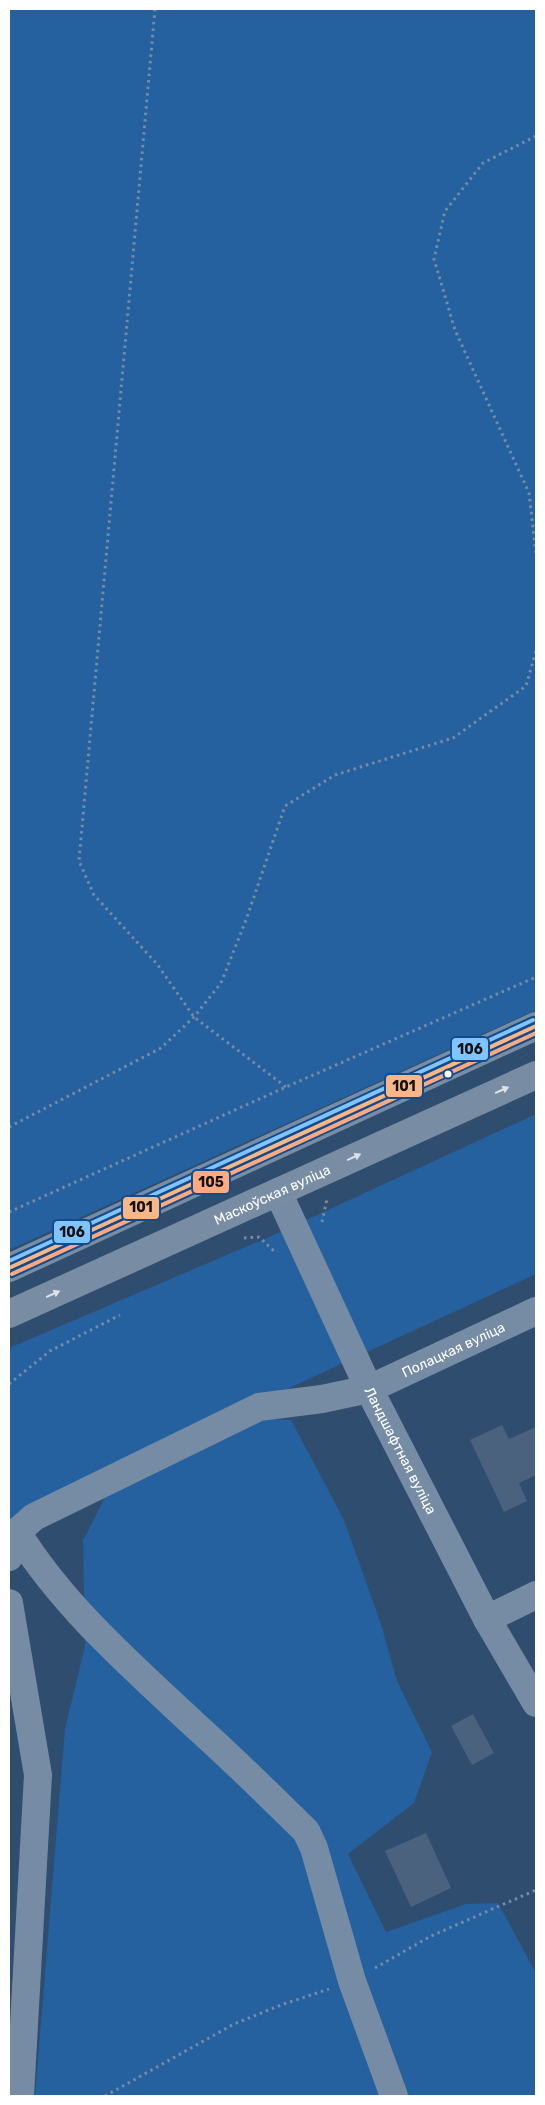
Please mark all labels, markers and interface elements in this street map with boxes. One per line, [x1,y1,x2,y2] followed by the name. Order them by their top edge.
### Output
[451,1037,489,1061] line badge: 106
[457,1041,483,1058] text: 106
[443,1069,453,1079] unlabelled marker
[385,1074,423,1098] line badge: 101
[392,1078,416,1095] text: 101
[495,1086,509,1094] one-way arrow
[347,1153,362,1162] one-way arrow
[212,1161,333,1229] street label: Маскоўская вуліца
[192,1170,230,1194] line badge: 105
[198,1174,224,1191] text: 105
[122,1196,160,1220] line badge: 101
[129,1199,153,1216] text: 101
[53,1220,91,1244] line badge: 106
[59,1224,85,1241] text: 106
[46,1290,60,1298] one-way arrow
[399,1319,508,1381] street label: Полацкая вуліца
[360,1384,440,1517] street label: Ландшафтная вуліца

